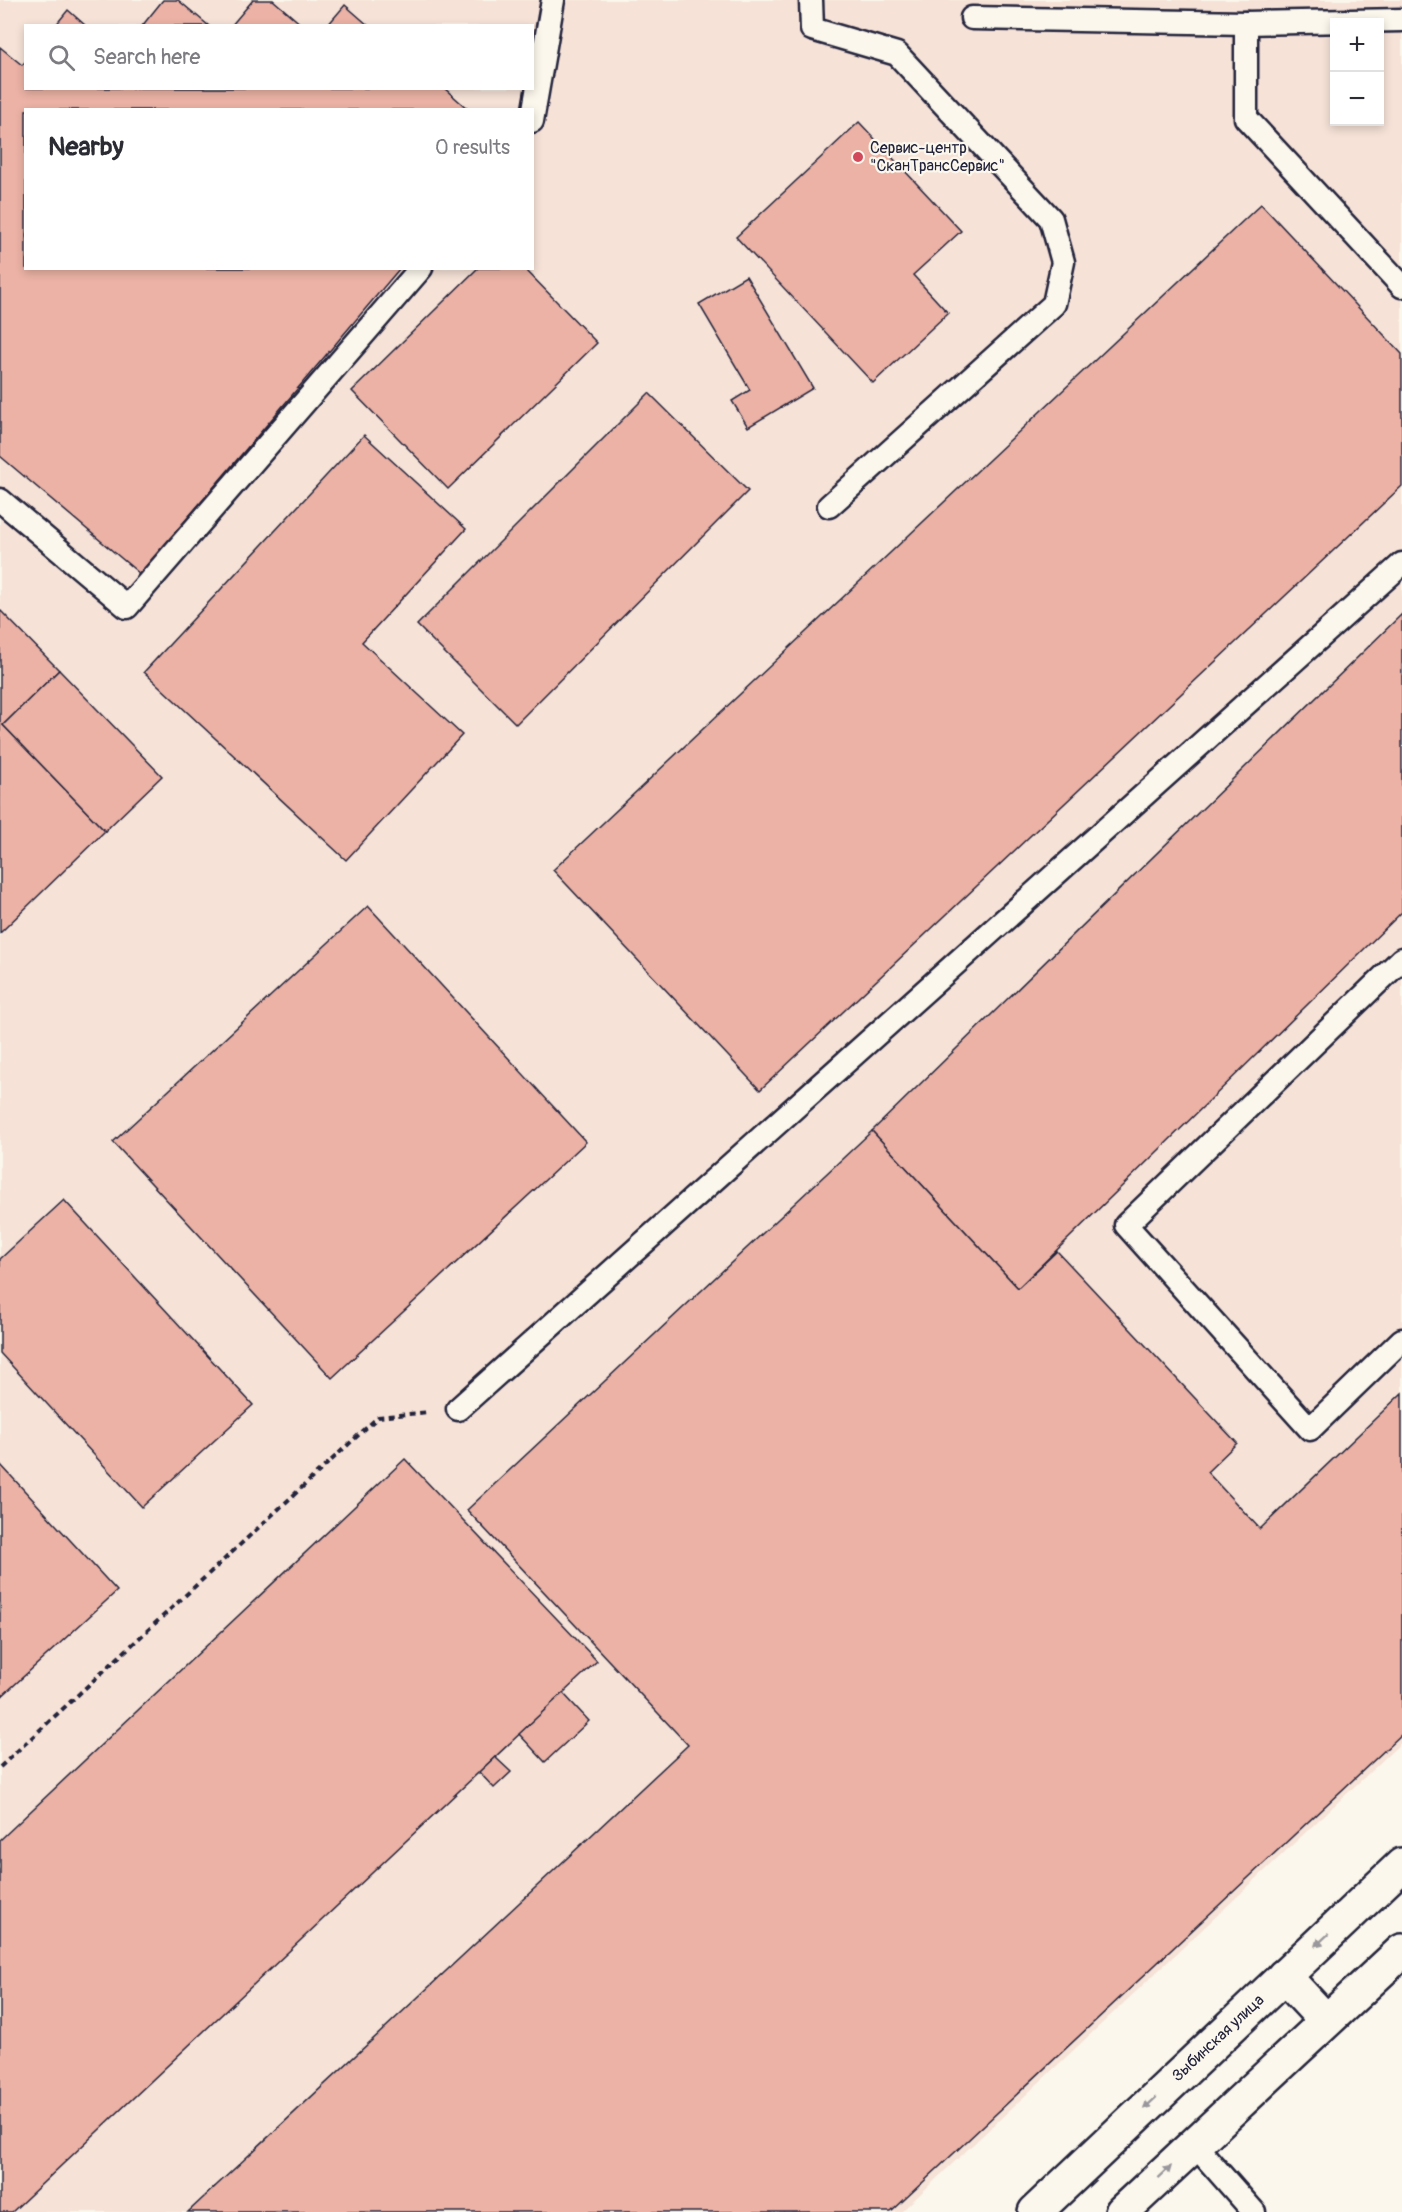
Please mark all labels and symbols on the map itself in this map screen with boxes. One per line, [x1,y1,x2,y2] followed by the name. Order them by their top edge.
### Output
[870,138,1005,176] place label: Сервис-центр "СканТрансСервис"
[851,150,865,164] marker: Сервис-центр "СканТрансСервис"
[1315,1933,1329,1947] one-way arrow
[1168,1990,1268,2086] street label: Зыбинская улица
[1143,2096,1157,2110] one-way arrow
[1157,2165,1172,2179] one-way arrow

